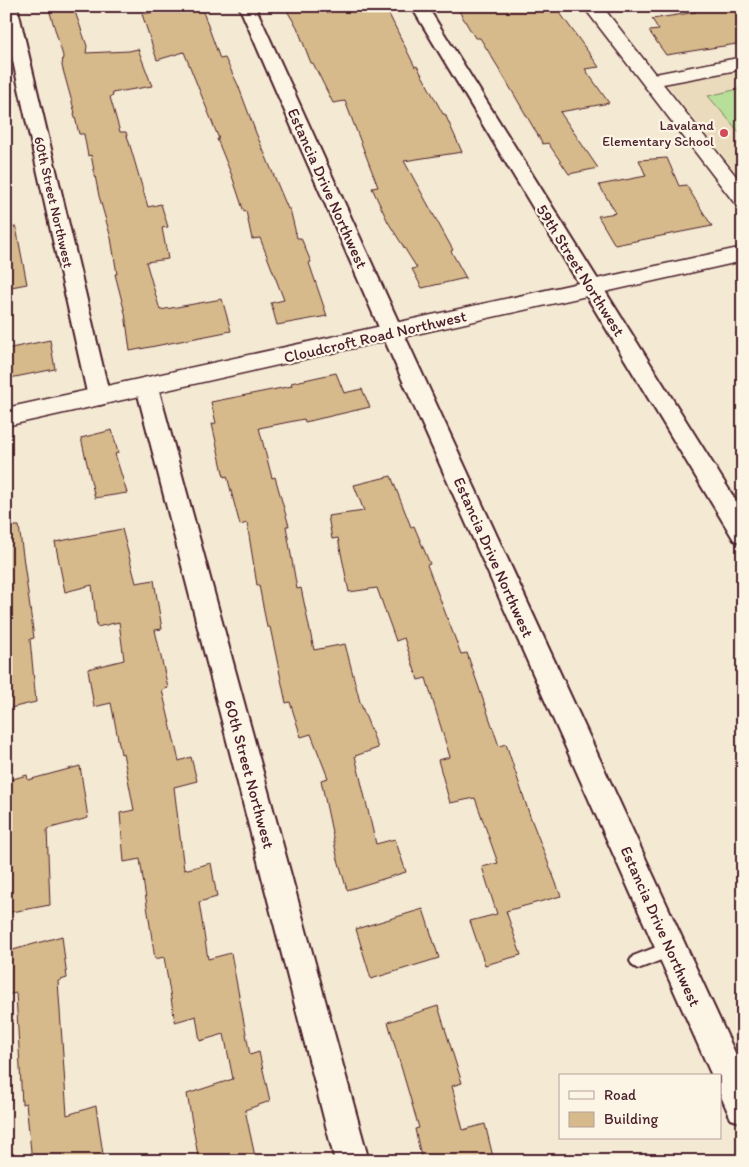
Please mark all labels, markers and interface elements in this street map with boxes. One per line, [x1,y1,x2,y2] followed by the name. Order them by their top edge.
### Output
[284,105,372,271] street label: Estancia Drive Northwest
[602,117,714,150] place label: Lavaland Elementary School
[718,127,730,139] marker: Lavaland Elementary School
[30,135,77,269] street label: 60th Street Northwest
[532,201,629,340] street label: 59th Street Northwest
[282,306,468,367] street label: Cloudcroft Road Northwest
[450,474,538,640] street label: Estancia Drive Northwest
[220,698,279,851] street label: 60th Street Northwest
[617,843,705,1009] street label: Estancia Drive Northwest
[559,1074,722,1140] legend
[604,1086,637,1104] text: Road
[604,1110,658,1128] text: Building

